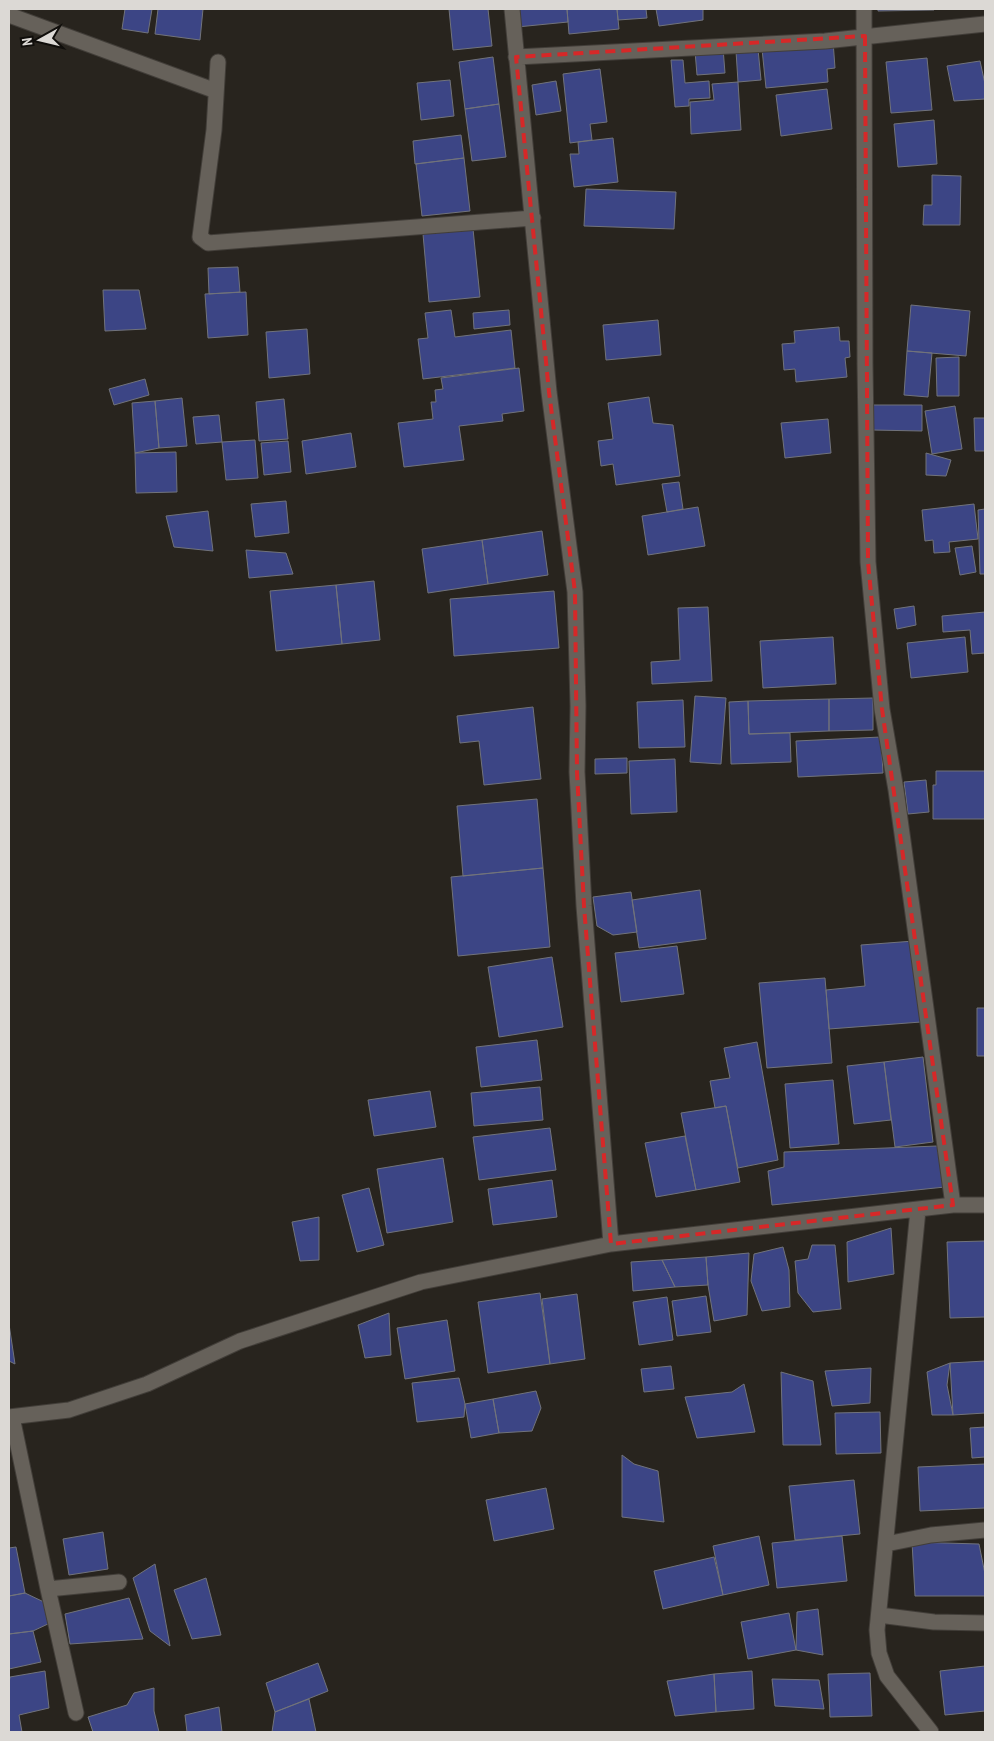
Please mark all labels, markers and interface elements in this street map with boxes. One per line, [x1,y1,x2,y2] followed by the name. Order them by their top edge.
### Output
[15,15,65,65] north arrow
[18,37,37,47] text: N

